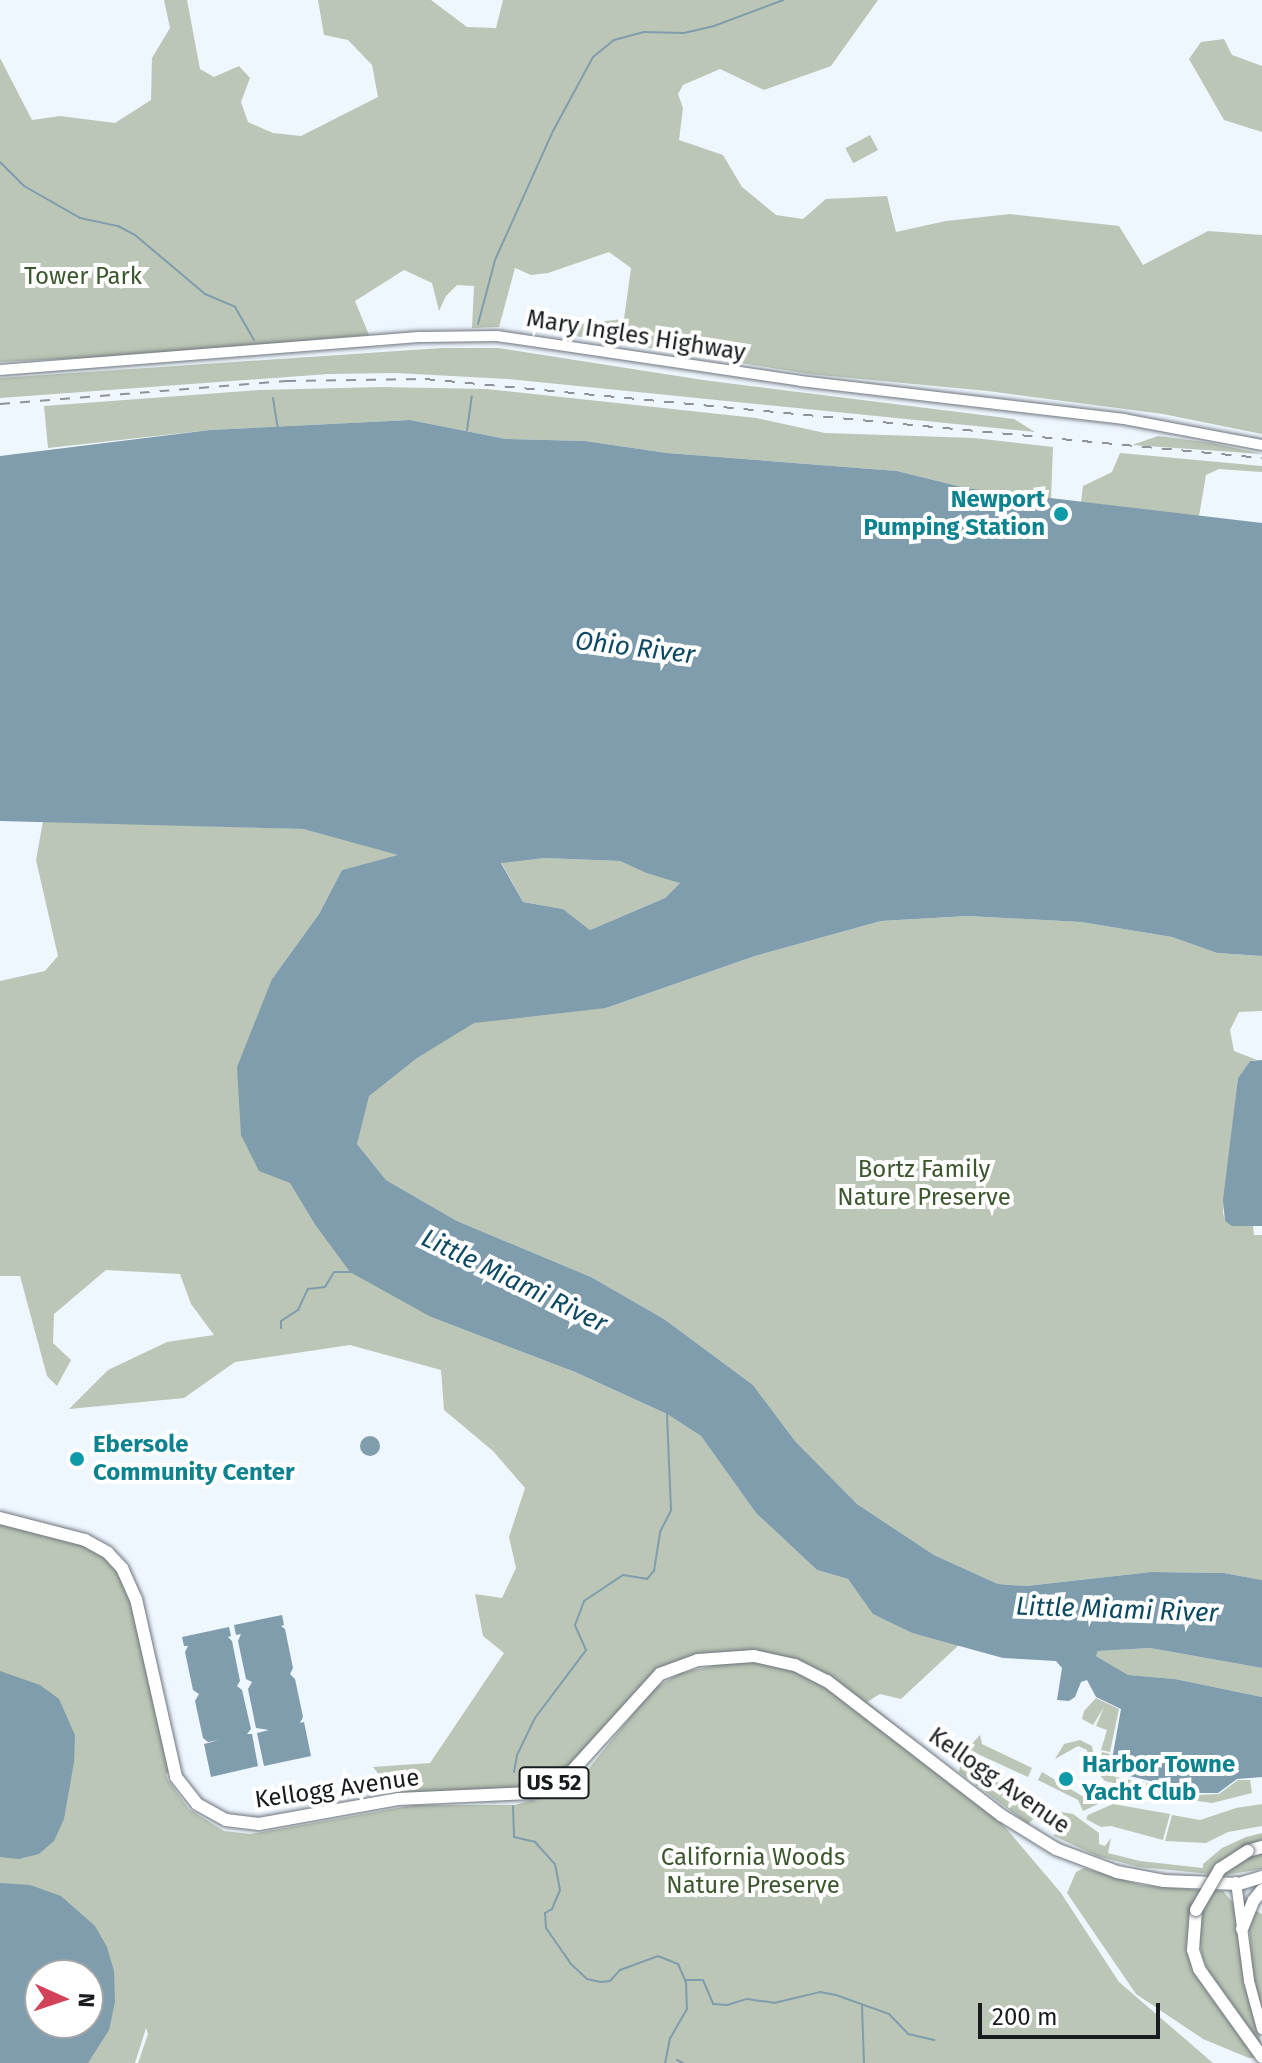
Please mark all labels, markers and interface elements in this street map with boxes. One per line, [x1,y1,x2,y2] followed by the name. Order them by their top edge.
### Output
[24,263,142,291] park label: Tower Park
[524,304,748,368] street label: Mary Ingles Highway
[864,486,1045,542] place label: Newport Pumping Station
[1052,505,1070,523] marker: Newport Pumping Station
[573,625,697,671] water label: Ohio River
[837,1156,1011,1212] park label: Bortz Family Nature Preserve
[416,1223,612,1339] water label: Little Miami River
[93,1431,295,1487] place label: Ebersole Community Center
[68,1450,86,1468] marker: Ebersole Community Center
[1015,1591,1219,1629] water label: Little Miami River
[923,1722,1075,1840] street label: Kellogg Avenue
[1082,1751,1235,1807] place label: Harbor Towne Yacht Club
[253,1763,421,1815] street label: Kellogg Avenue
[518,1765,590,1801] road number: US 52
[1057,1770,1075,1788] marker: Harbor Towne Yacht Club
[661,1844,845,1900] park label: California Woods Nature Preserve
[24,1959,104,2039] north arrow
[982,1987,1164,2037] scale bar
[73,1992,100,2008] text: N
[992,2003,1058,2031] text: 200 m

